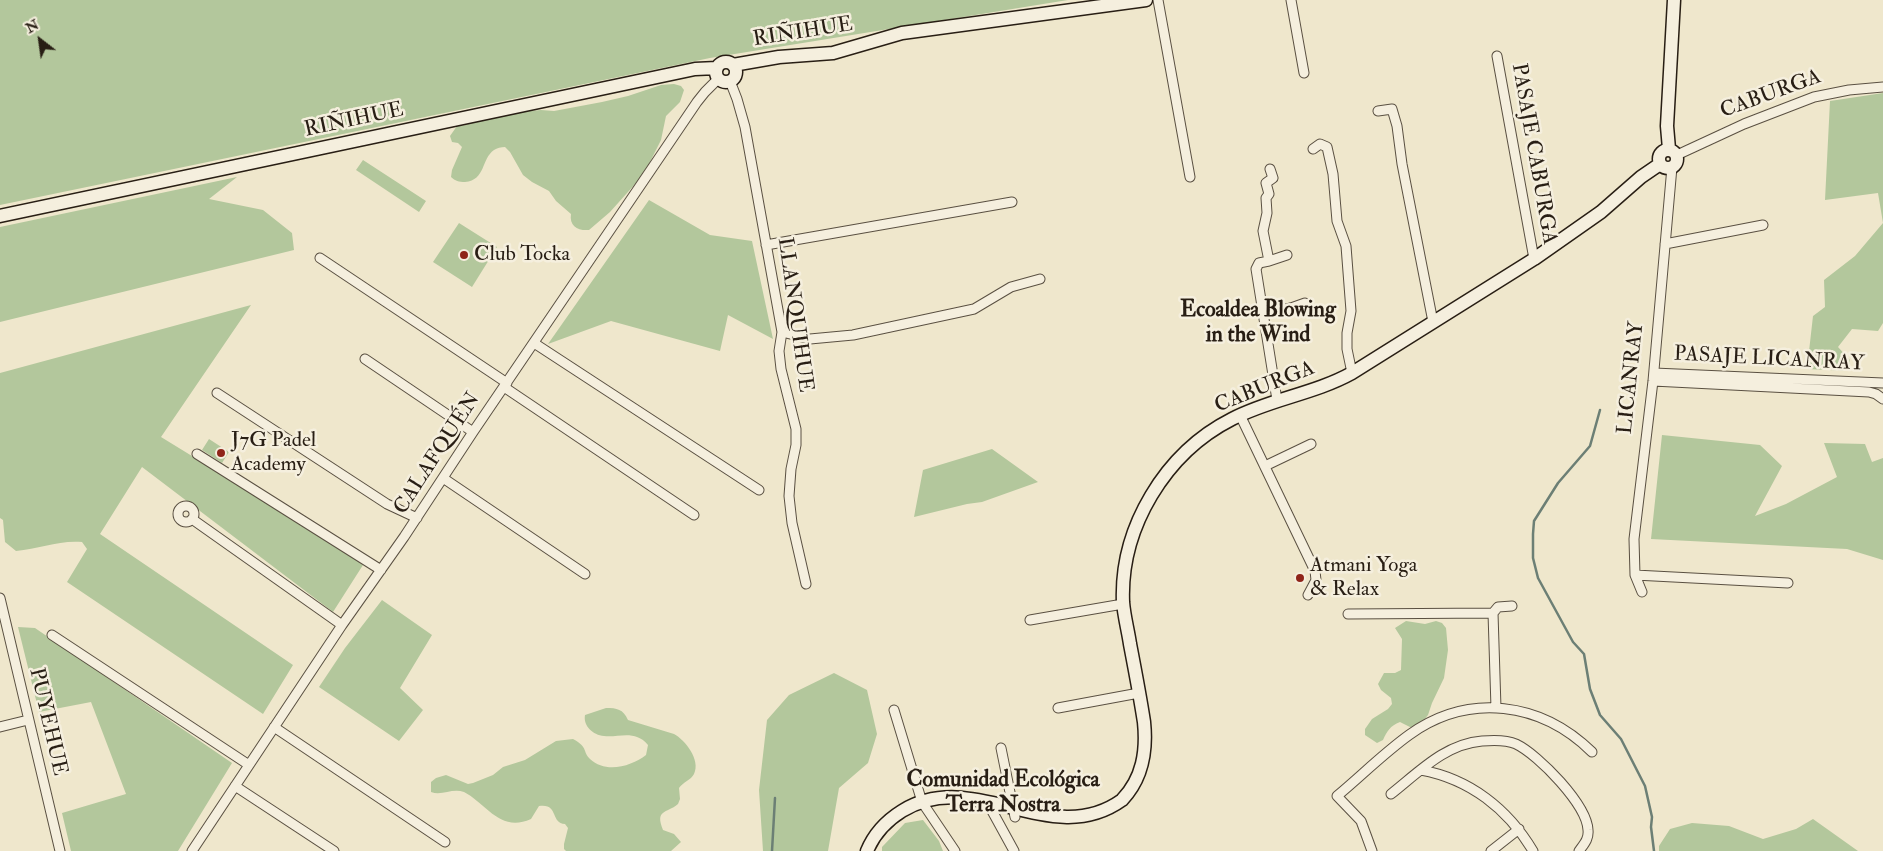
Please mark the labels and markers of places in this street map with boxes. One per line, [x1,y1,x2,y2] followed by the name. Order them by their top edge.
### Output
[474,242,570,268] place label: Club Tocka
[458,249,470,261] marker: Club Tocka
[231,428,316,478] place label: J7G Padel Academy
[215,447,227,459] marker: J7G Padel Academy
[1310,553,1417,603] place label: Atmani Yoga & Relax
[1294,572,1306,584] marker: Atmani Yoga & Relax

